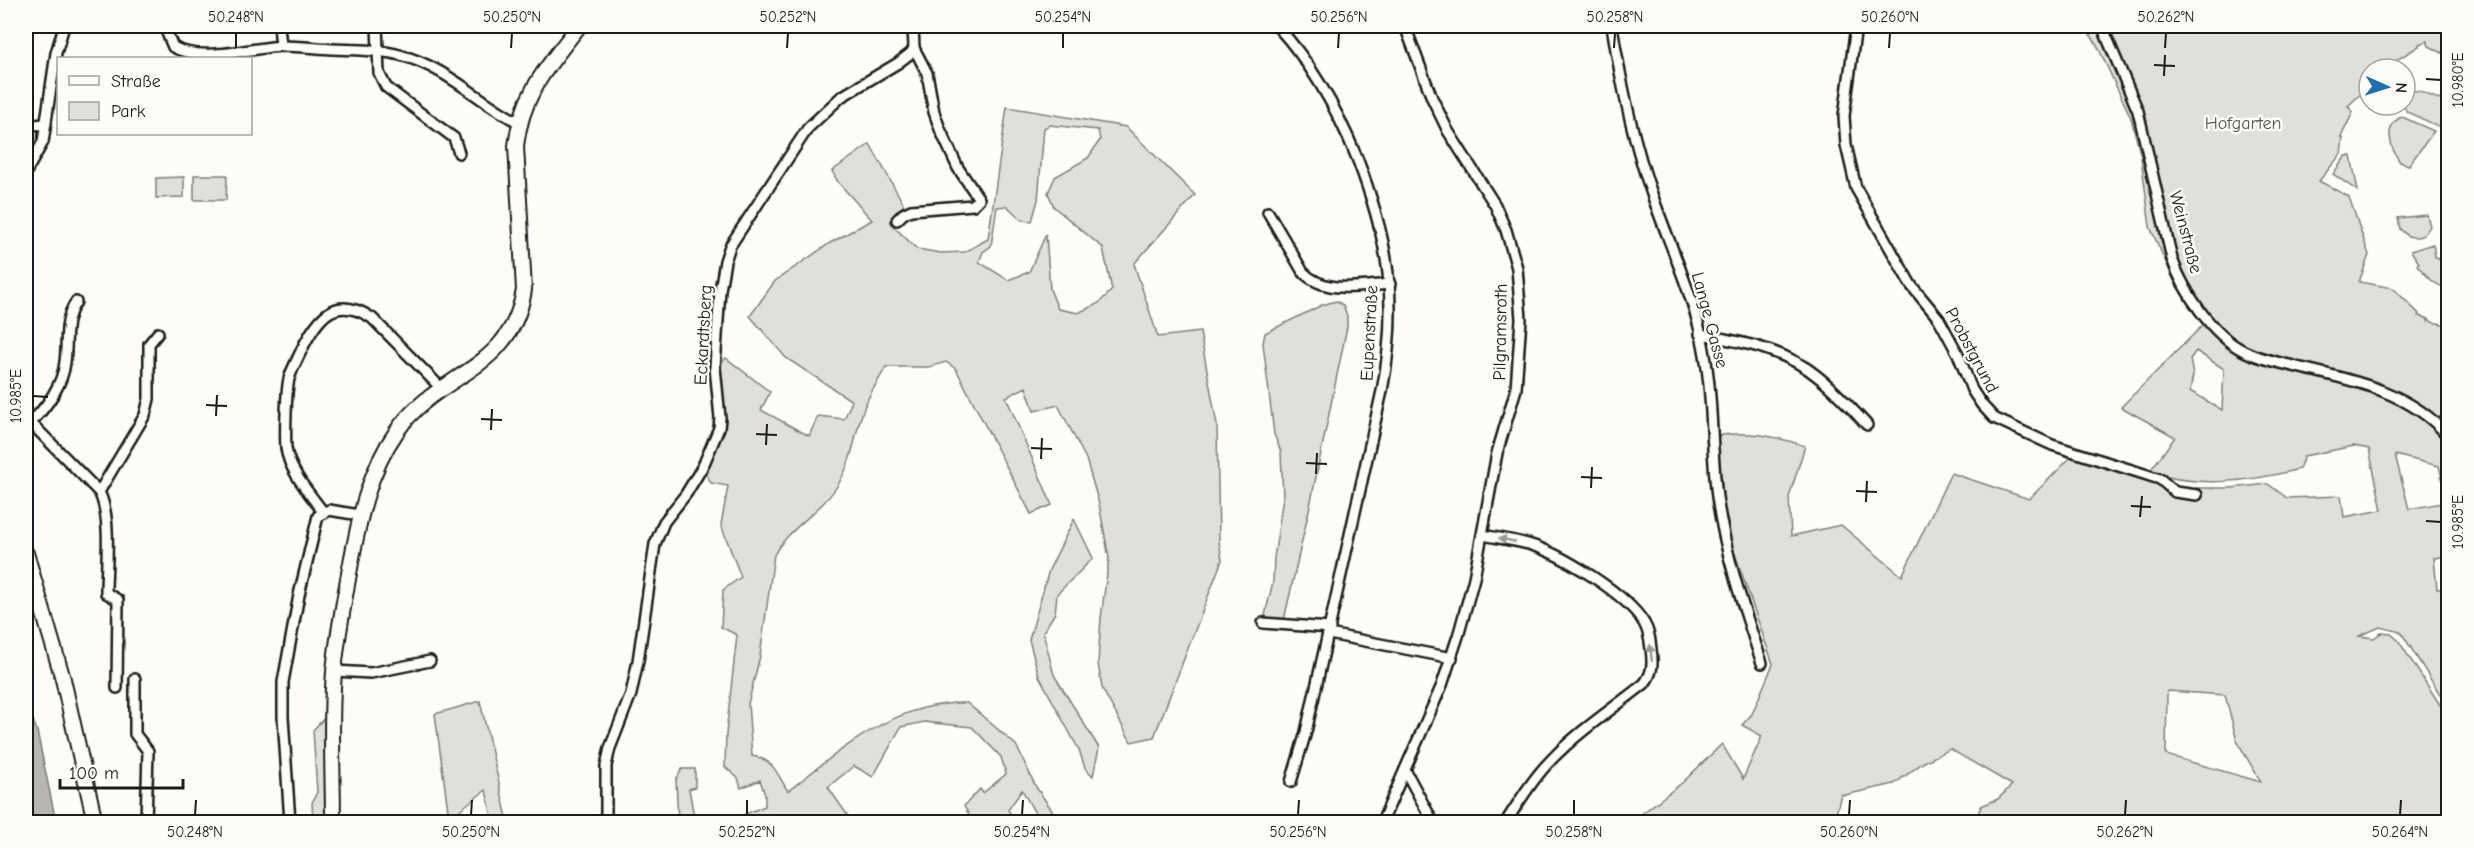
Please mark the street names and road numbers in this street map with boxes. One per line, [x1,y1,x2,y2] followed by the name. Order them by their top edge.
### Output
[2164,189,2207,276] street label: Weinstraße
[1687,270,1732,370] street label: Lange Gasse
[1489,283,1512,381] street label: Pilgramsroth
[690,284,717,386] street label: Eckardtsberg
[1357,285,1382,381] street label: Eupenstraße
[1940,304,2003,396] street label: Probstgrund

